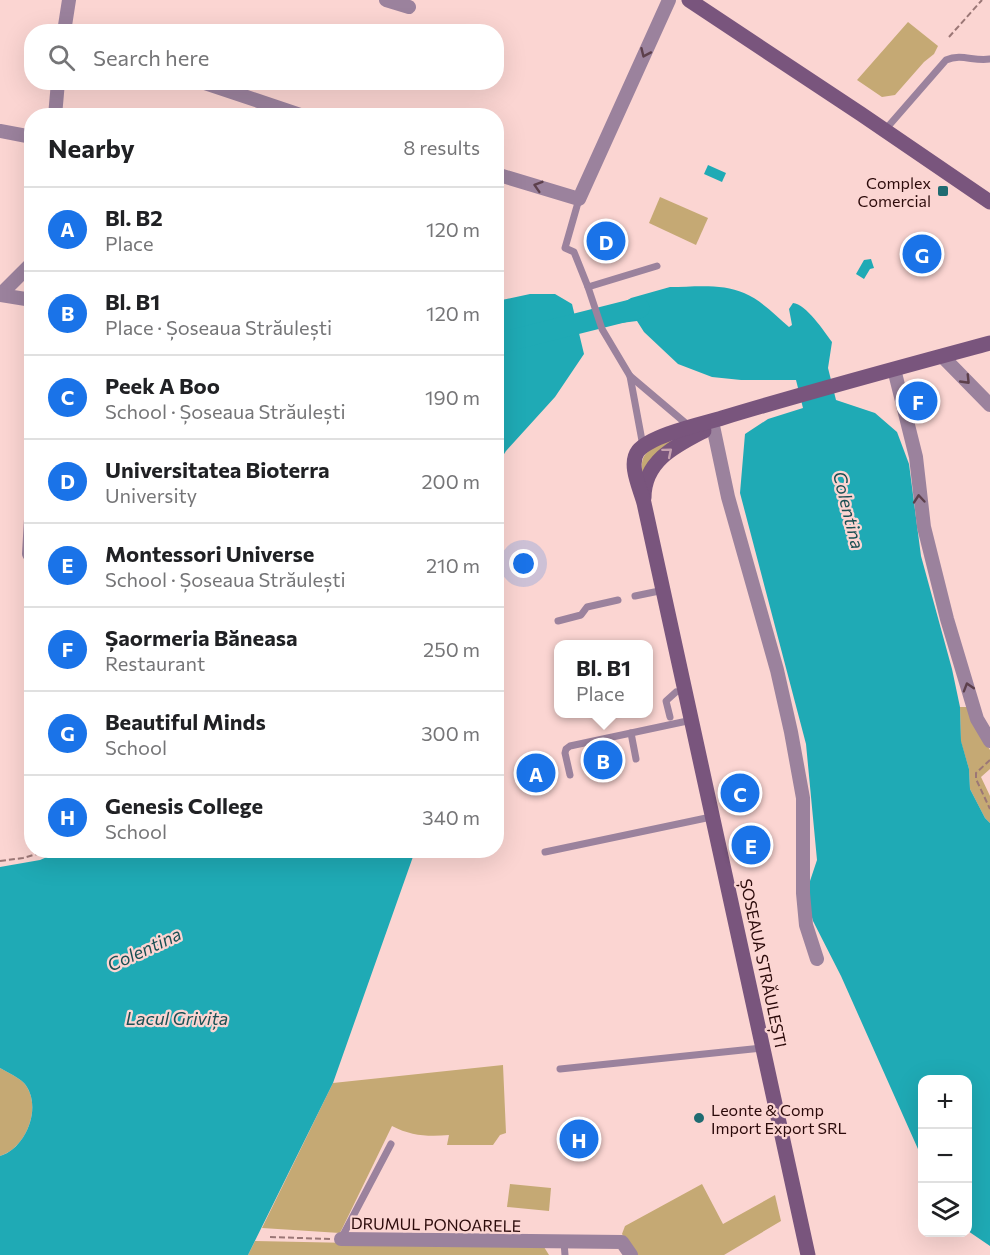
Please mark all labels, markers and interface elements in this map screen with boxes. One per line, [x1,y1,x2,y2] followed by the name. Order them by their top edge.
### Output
[24,24,504,90] search box
[45,41,78,74] icon: search
[93,44,209,71] text: Search here
[640,47,652,58] one-way arrow
[48,132,135,163] text: Nearby
[403,135,480,159] text: 8 results
[858,173,931,210] place label: Complex Comercial
[533,181,544,194] one-way arrow
[936,184,950,198] marker: Complex Comercial
[105,204,163,231] text: Bl. B2
[60,217,75,241] text: A
[426,217,480,241] text: 120 m
[586,218,626,264] pin: D
[105,231,154,255] text: Place
[902,232,942,276] pin: G
[105,288,160,315] text: Bl. B1
[61,301,74,325] text: B
[426,301,480,325] text: 120 m
[105,315,332,339] text: Place · Șoseaua Străulești
[105,372,220,399] text: Peek A Boo
[959,374,970,384] one-way arrow
[898,378,938,424] pin: F
[61,385,74,409] text: C
[425,385,480,409] text: 190 m
[105,399,346,423] text: School · Șoseaua Străulești
[661,449,672,460] one-way arrow
[105,456,330,483] text: Universitatea Bioterra
[60,469,75,493] text: D
[422,469,480,493] text: 200 m
[829,469,869,551] water label: Colentina
[105,483,197,507] text: University
[913,494,926,503] one-way arrow
[105,540,314,567] text: Montessori Universe
[509,549,538,578] your location
[62,553,73,577] text: E
[426,553,480,577] text: 210 m
[105,567,346,591] text: School · Șoseaua Străulești
[105,624,298,651] text: Șaormeria Băneasa
[62,637,73,661] text: F
[423,637,480,661] text: 250 m
[554,640,653,718] popup
[105,651,205,675] text: Restaurant
[576,654,631,681] text: Bl. B1
[576,681,624,705] text: Place
[963,683,975,693] one-way arrow
[105,708,266,735] text: Beautiful Minds
[60,721,75,745] text: G
[421,721,480,745] text: 300 m
[105,735,167,759] text: School
[584,738,622,783] pin: B
[516,750,556,796] pin: A
[720,770,760,816] pin: C
[105,792,263,819] text: Genesis College
[60,805,75,829] text: H
[422,805,480,829] text: 340 m
[105,819,167,843] text: School
[732,822,771,868] pin: E
[735,877,791,1050] street label: ȘOSEAUA STRĂULEȘTI
[103,922,185,976] water label: Colentina
[126,1007,228,1030] water label: Lacul Grivița
[918,1075,972,1237] map controls
[918,1075,972,1129] button: +
[711,1100,847,1137] place label: Leonte & Comp Import Export SRL
[692,1111,706,1125] marker: Leonte & Comp Import Export SRL
[560,1116,598,1162] pin: H
[918,1129,972,1183] button: −
[918,1183,972,1237] button: layers
[351,1213,521,1235] street label: DRUMUL PONOARELE

